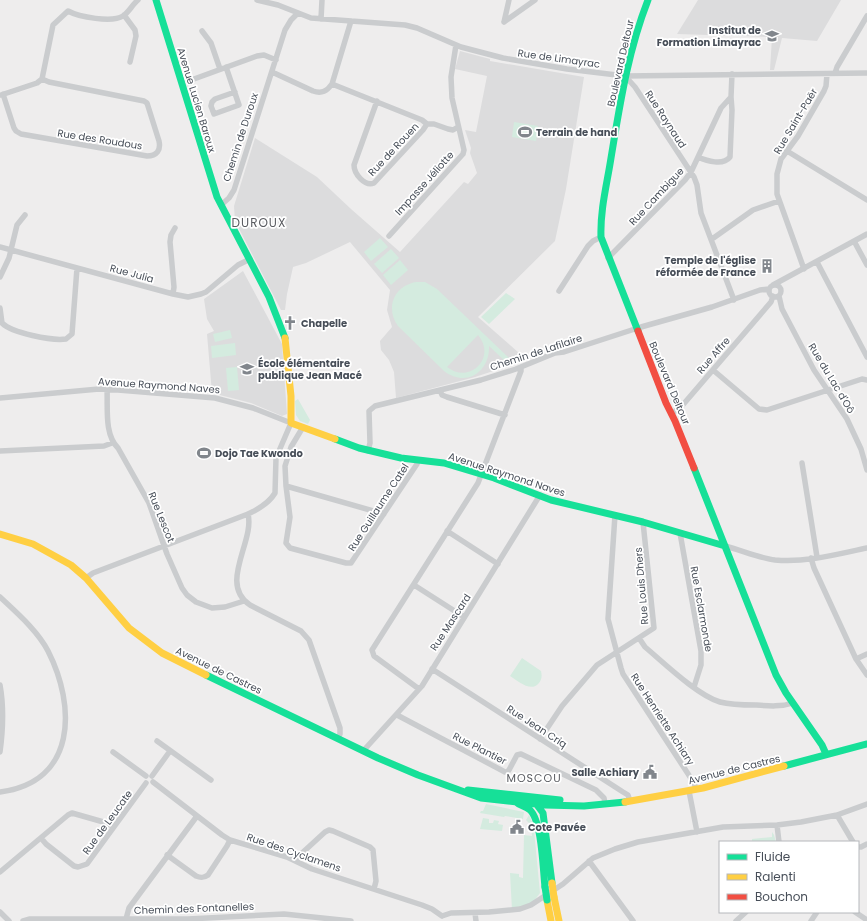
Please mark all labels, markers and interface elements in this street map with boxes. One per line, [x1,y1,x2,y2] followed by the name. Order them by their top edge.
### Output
[603,18,638,108] street label: Boulevard Deltour
[657,23,761,50] place label: Institut de Formation Limayrac
[764,28,780,44] school or university icon: Institut de Formation Limayrac
[517,45,601,72] street label: Rue de Limayrac
[173,46,220,155] street label: Avenue Lucien Baroux
[770,85,821,157] street label: Rue Saint-Paër
[641,87,690,151] street label: Rue Raynaud
[219,91,262,183] street label: Chemin de Duroux
[365,119,422,179] street label: Rue de Rouen
[517,124,533,140] sports icon: Terrain de hand
[56,125,144,154] street label: Rue des Roudous
[536,125,618,140] place label: Terrain de hand
[391,148,457,219] street label: Impasse Jéliotte
[625,164,687,229] street label: Rue Cambigue
[232,214,286,231] district label: DUROUX
[656,253,756,280] place label: Temple de l'église réformée de France
[759,258,775,274] building icon: Temple de l'église réformée de France
[108,260,155,287] street label: Rue Julia
[282,315,298,331] church icon: Chapelle
[301,316,347,331] place label: Chapelle
[488,330,584,374] street label: Chemin de Lafilaire
[693,334,734,377] street label: Rue Affre
[645,339,694,427] street label: Boulevard Deltour
[805,340,859,416] street label: Rue du Lac d'Oô
[258,356,362,383] place label: École élémentaire publique Jean Macé
[239,361,255,377] school or university icon: École élémentaire publique Jean Macé
[98,374,220,397] street label: Avenue Raymond Naves
[196,445,212,461] sports icon: Dojo Tae Kwondo
[215,446,304,461] place label: Dojo Tae Kwondo
[446,448,567,500] street label: Avenue Raymond Naves
[344,460,412,554] street label: Rue Guillaume Catel
[145,490,179,545] street label: Rue Lescot
[631,547,652,625] street label: Rue Louis Dhers
[687,565,716,653] street label: Rue Esclarmonde
[426,591,474,654] street label: Rue Mascard
[173,643,264,698] street label: Avenue de Castres
[627,670,698,769] street label: Rue Henriette Achiary
[504,701,570,752] street label: Rue Jean Criq
[450,728,510,769] street label: Rue Plantier
[687,751,782,788] street label: Avenue de Castres
[642,764,658,780] public building icon: Salle Achiary
[571,765,640,780] place label: Salle Achiary
[506,770,562,786] district label: MOSCOU
[79,787,136,858] street label: Rue de Leucate
[509,819,525,835] public building icon: Cote Pavée
[528,820,586,835] place label: Cote Pavée
[245,829,343,876] street label: Rue des Cyclamens
[719,841,859,913] legend
[755,848,790,865] text: Fluide
[755,868,796,885] text: Ralenti
[755,888,808,905] text: Bouchon
[134,899,254,918] street label: Chemin des Fontanelles

